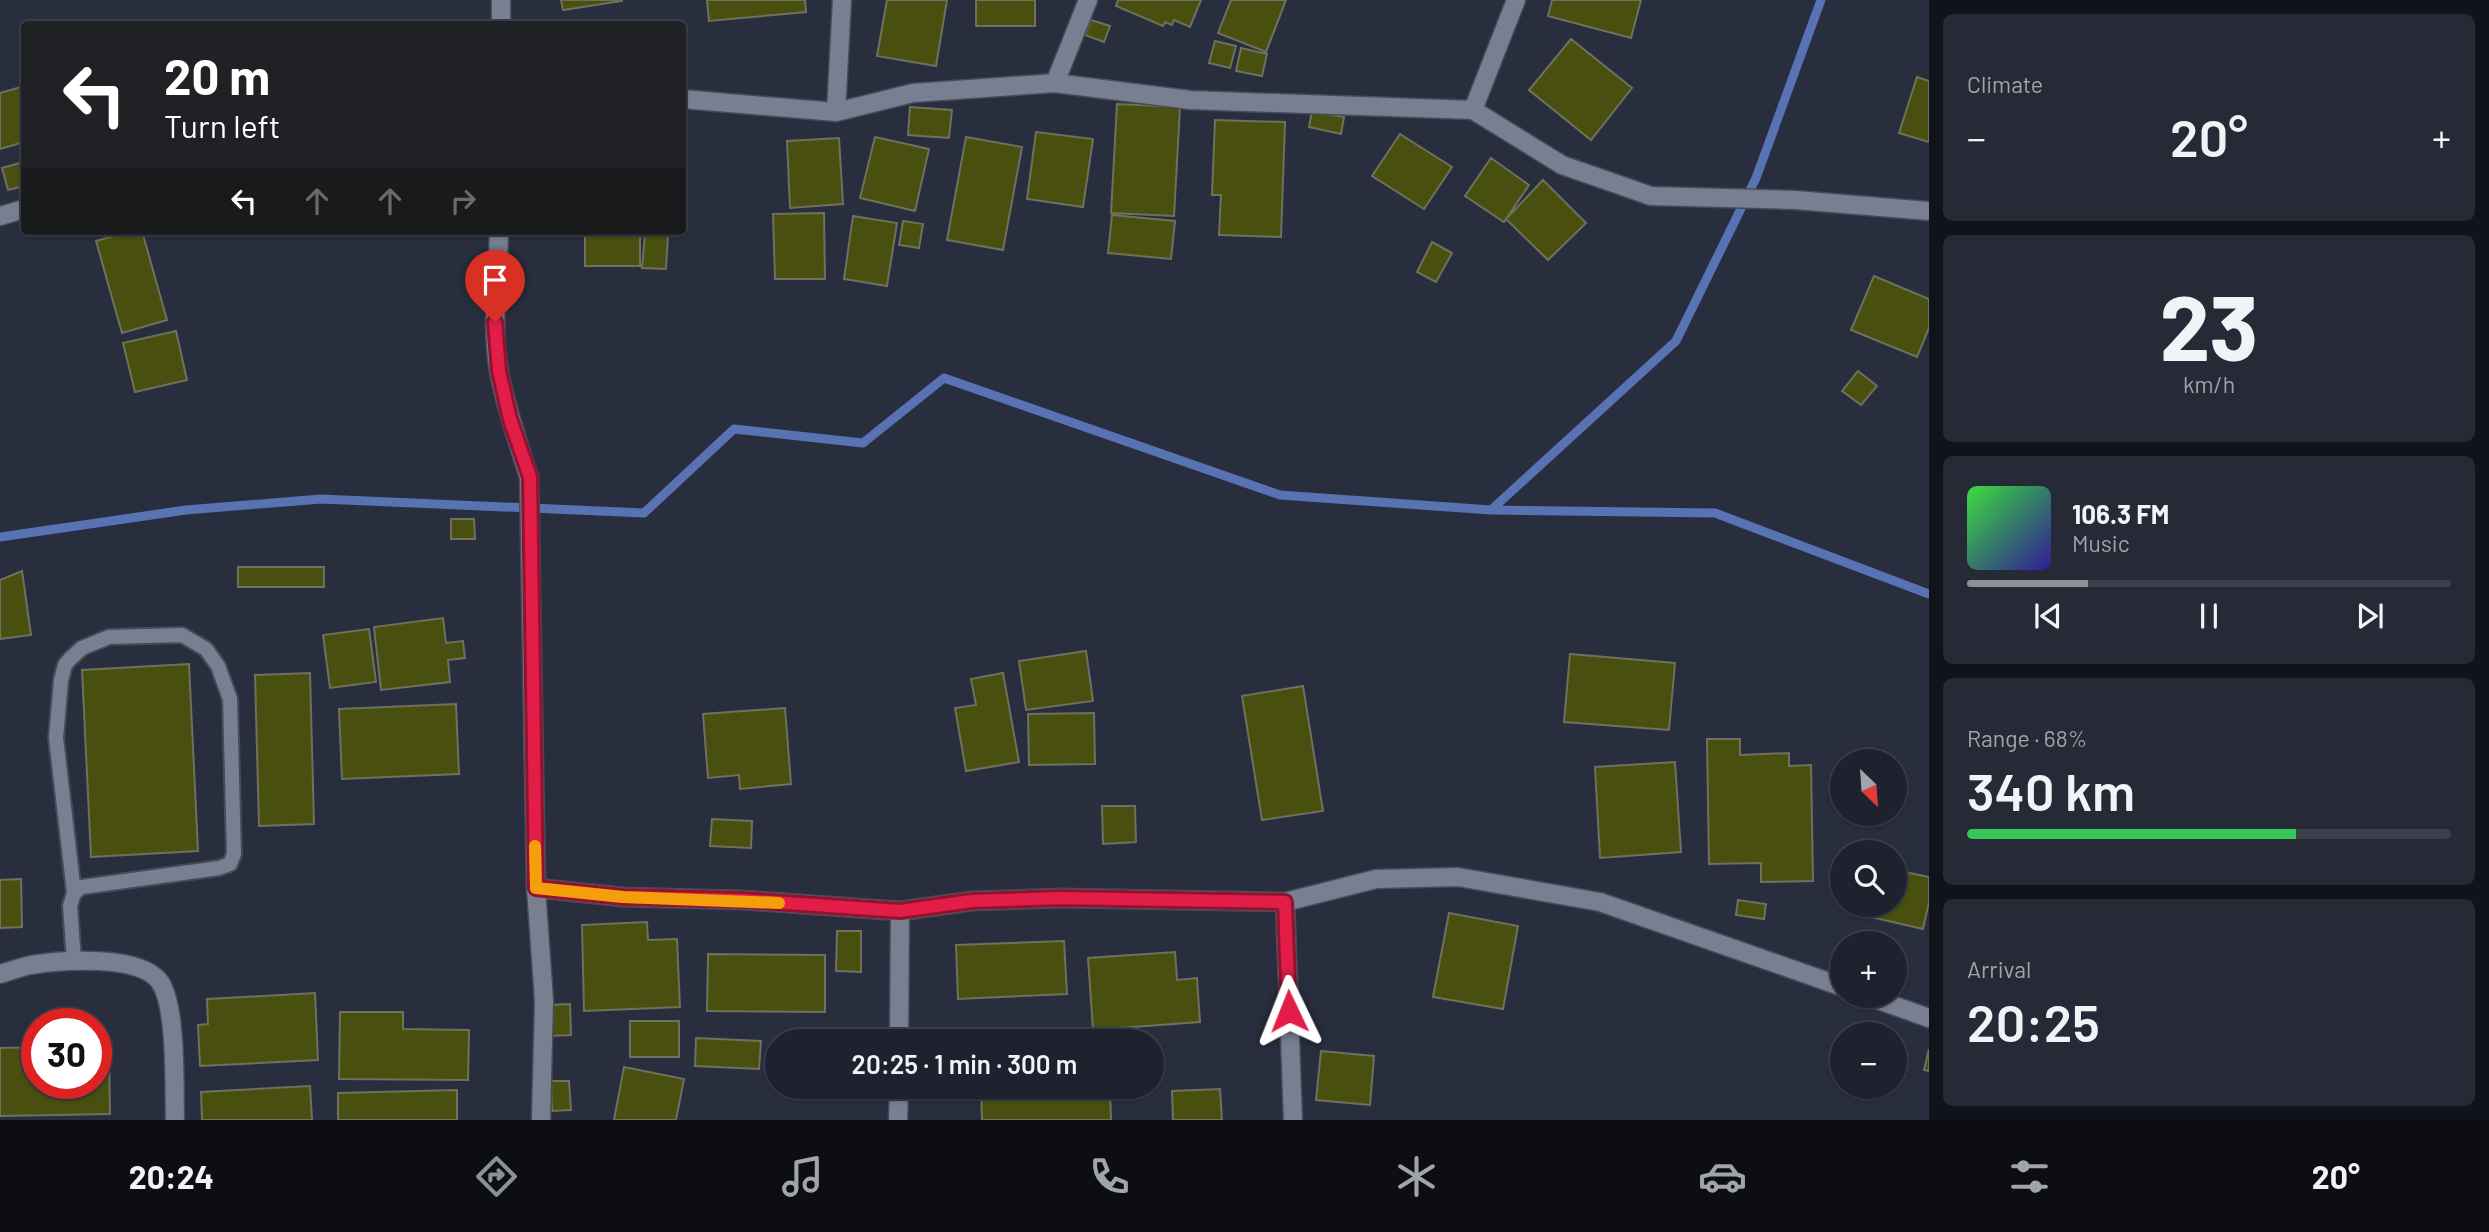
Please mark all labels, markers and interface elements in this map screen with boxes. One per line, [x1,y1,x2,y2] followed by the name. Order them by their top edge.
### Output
[164,46,270,105] text: 20 m
[49,49,140,140] icon: left
[1967,70,2043,98] text: Climate
[2170,105,2248,167] text: 20°
[164,106,281,144] text: Turn left
[1967,114,1986,160] text: −
[2432,114,2451,160] text: +
[225,182,263,220] icon: left
[298,182,336,220] icon: ahead
[371,182,409,220] icon: ahead
[444,182,482,220] icon: right
[465,250,525,322] pin
[476,261,514,299] icon: arrive
[2160,270,2258,379] text: 23
[2183,370,2235,398] text: km/h
[2072,498,2169,529] text: 106.3 FM
[2072,529,2130,557] text: Music
[2029,597,2067,635] icon: previous
[2190,597,2228,635] icon: pause
[2351,597,2389,635] icon: next
[1967,724,2087,752] text: Range · 68%
[1830,749,1908,826] north arrow
[1830,749,1907,1099] map controls
[1967,759,2135,821] text: 340 km
[1830,840,1907,917] button: search
[1830,931,1907,1008] button: +
[1967,955,2031,983] text: Arrival
[1252,974,1326,1048] position arrow
[1967,990,2100,1052] text: 20:25
[21,1008,112,1099] speed limit sign: 30
[1830,1022,1907,1099] button: −
[852,1048,1077,1079] text: 20:25 · 1 min · 300 m
[472,1152,521,1201] icon: directions
[778,1152,827,1201] icon: music
[1085,1152,1134,1201] icon: phone
[1392,1152,1441,1201] icon: climate
[1698,1152,1747,1201] icon: car
[2005,1152,2054,1201] icon: filters
[129,1157,214,1195] text: 20:24
[2312,1157,2360,1195] text: 20°

